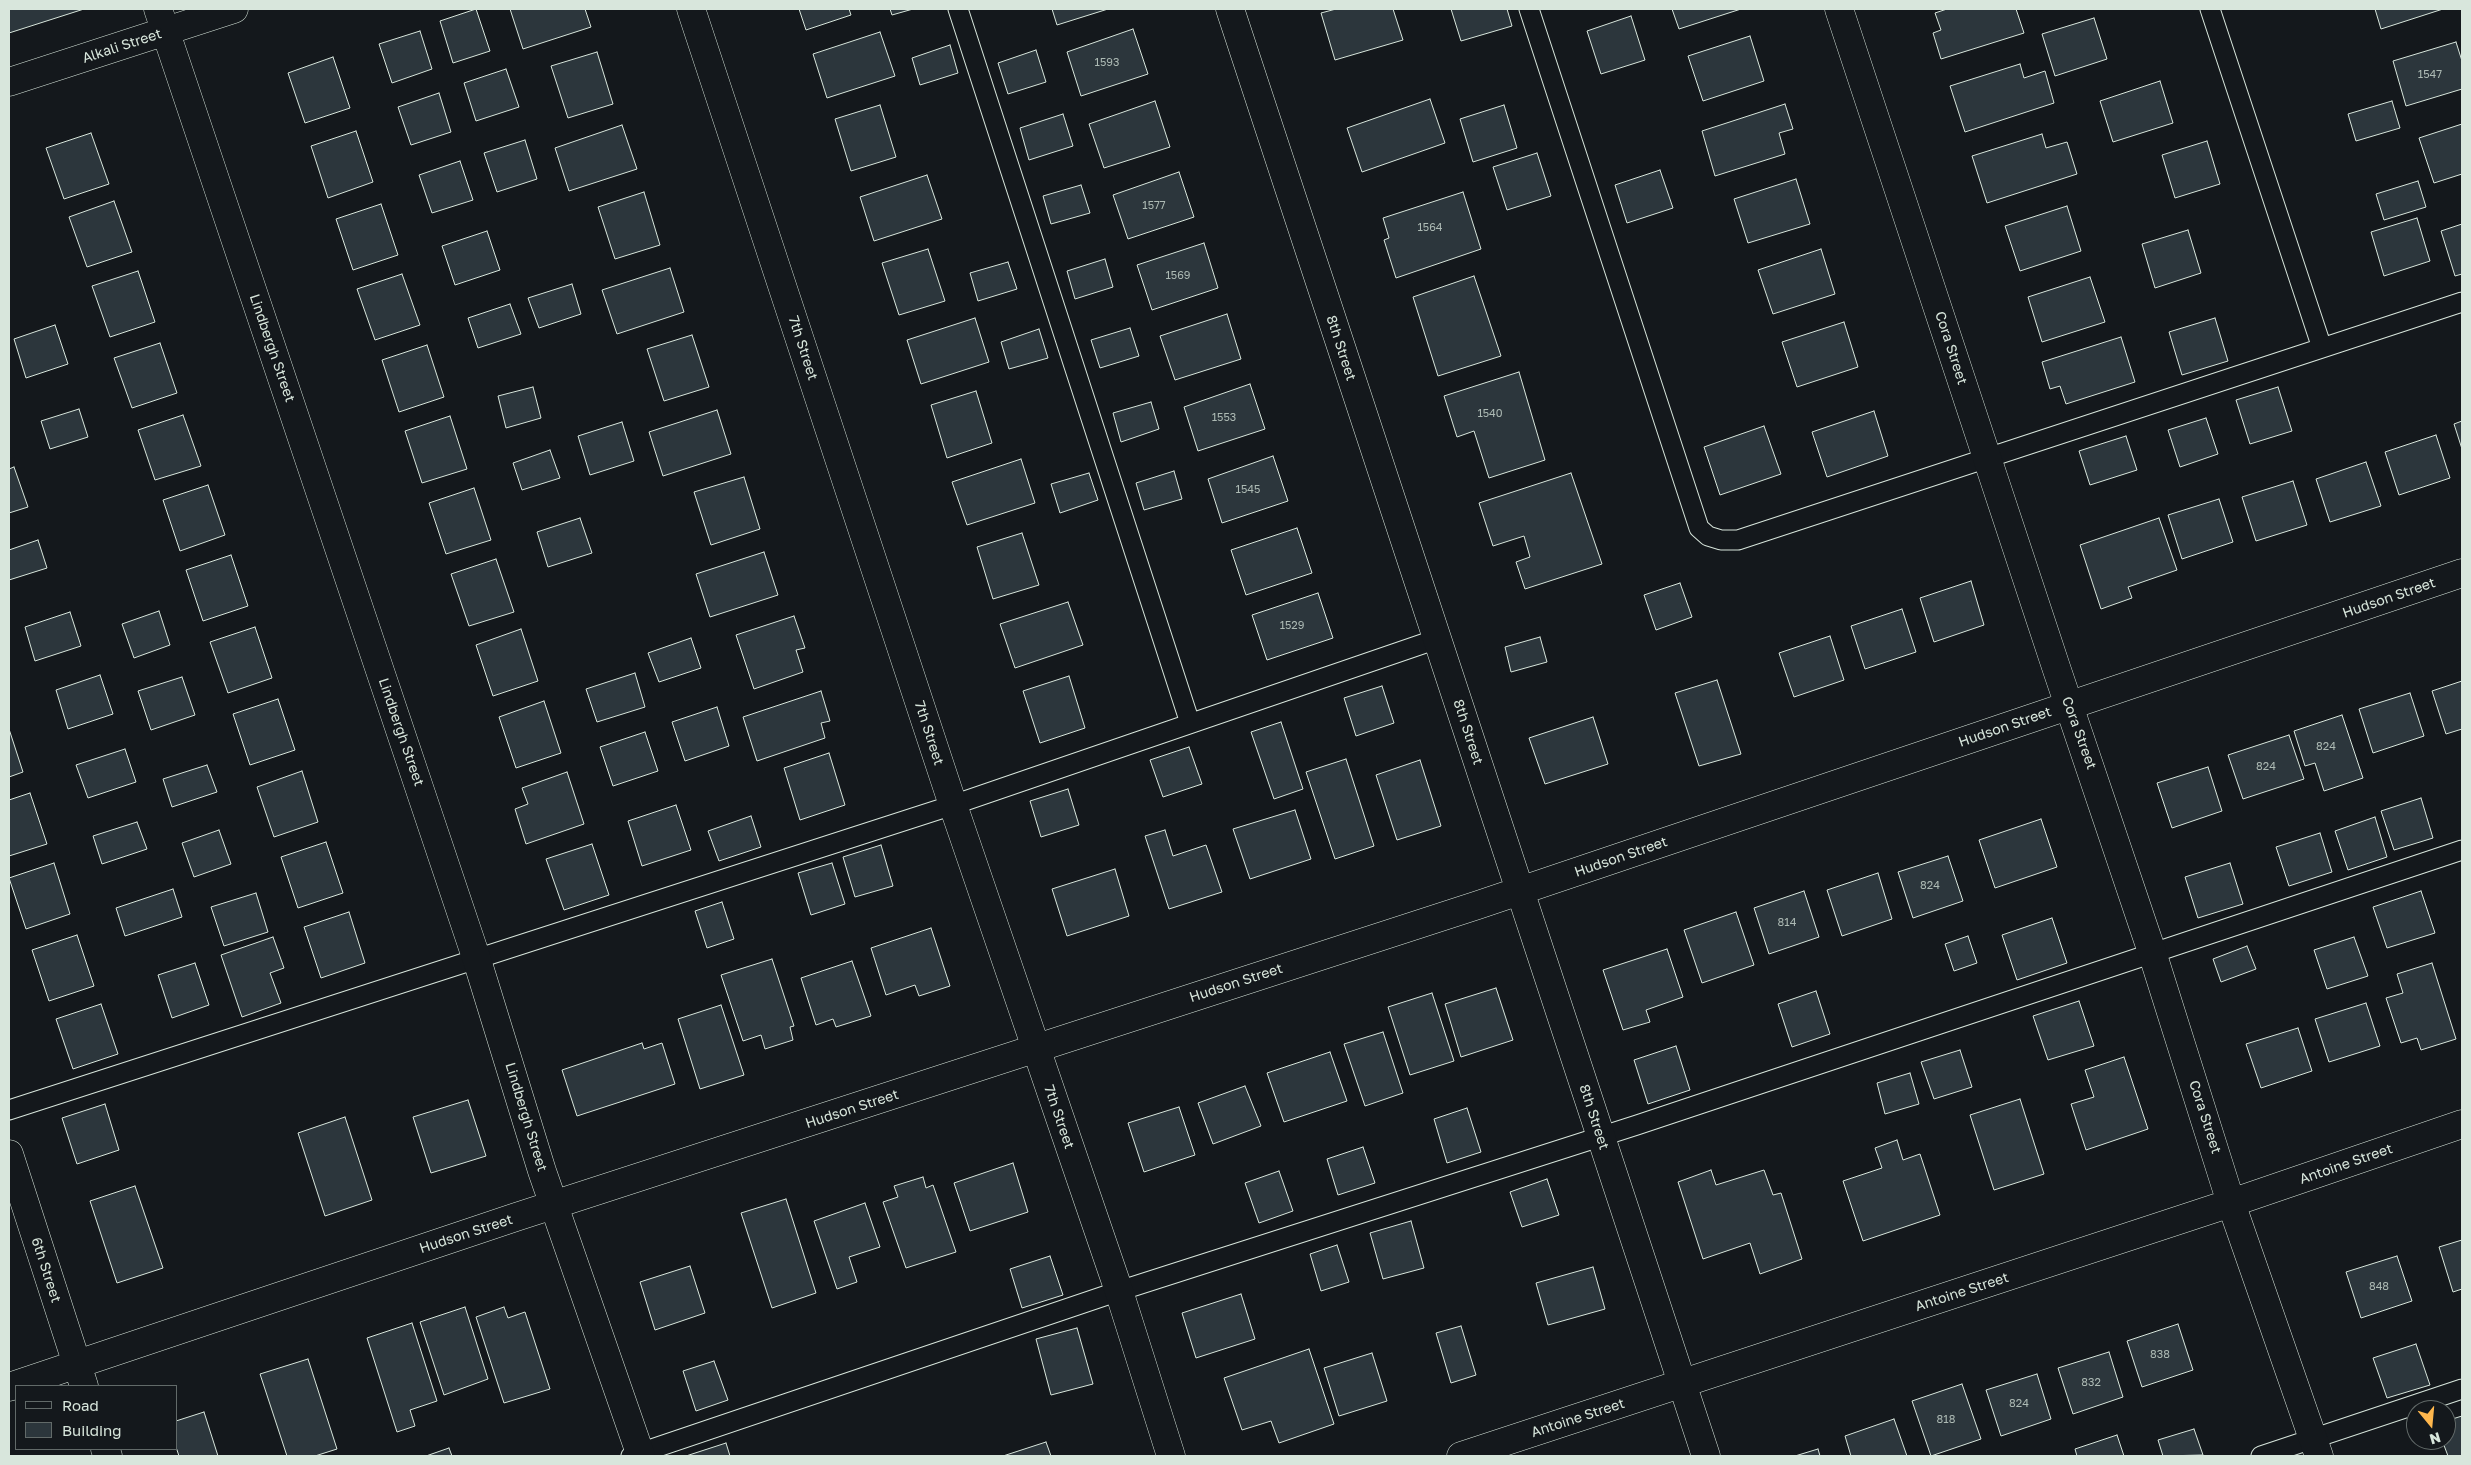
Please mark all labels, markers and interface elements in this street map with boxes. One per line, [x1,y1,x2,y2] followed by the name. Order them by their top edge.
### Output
[80,25,164,67] street label: Alkali Street
[1095,56,1119,70] house number: 1593
[2418,68,2442,82] house number: 1547
[1142,199,1166,213] house number: 1577
[1417,221,1443,235] house number: 1564
[1165,269,1191,283] house number: 1569
[246,292,298,404] street label: Lindbergh Street
[1931,309,1971,387] street label: Cora Street
[1323,313,1359,383] street label: 8th Street
[785,314,821,382] street label: 7th Street
[1477,407,1503,421] house number: 1540
[1212,411,1236,425] house number: 1553
[1236,483,1260,497] house number: 1545
[2340,574,2438,622] street label: Hudson Street
[1280,619,1304,633] house number: 1529
[375,676,427,788] street label: Lindbergh Street
[2058,694,2100,772] street label: Cora Street
[1450,697,1486,767] street label: 8th Street
[911,699,947,767] street label: 7th Street
[1956,703,2054,751] street label: Hudson Street
[2316,740,2336,754] house number: 824
[2256,760,2276,774] house number: 824
[1572,833,1670,881] street label: Hudson Street
[1920,879,1940,893] house number: 824
[1778,916,1796,930] house number: 814
[1187,960,1285,1006] street label: Hudson Street
[501,1060,551,1174] street label: Lindbergh Street
[2185,1078,2225,1156] street label: Cora Street
[1576,1082,1612,1152] street label: 8th Street
[1040,1083,1078,1151] street label: 7th Street
[803,1086,901,1132] street label: Hudson Street
[2297,1140,2395,1188] street label: Antoine Street
[417,1211,515,1257] street label: Hudson Street
[28,1235,64,1305] street label: 6th Street
[1913,1269,2011,1315] street label: Antoine Street
[2369,1280,2389,1294] house number: 848
[2150,1348,2170,1362] house number: 838
[2081,1376,2101,1390] house number: 832
[15,1385,178,1450] legend
[1529,1395,1627,1441] street label: Antoine Street
[62,1396,99,1414] text: Road
[2009,1397,2029,1411] house number: 824
[2406,1400,2456,1450] north arrow
[1937,1413,1955,1427] house number: 818
[62,1421,122,1439] text: Building
[2428,1429,2443,1449] text: N

